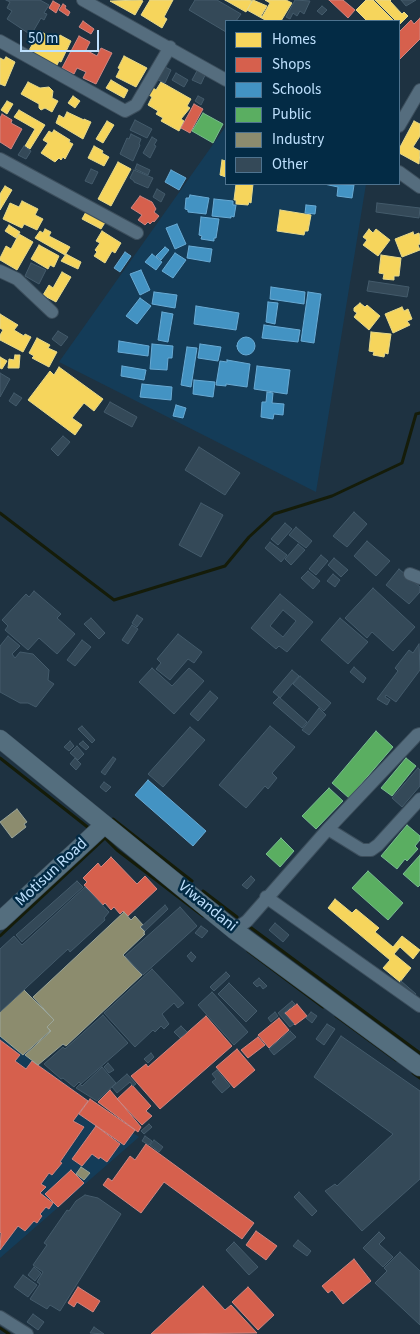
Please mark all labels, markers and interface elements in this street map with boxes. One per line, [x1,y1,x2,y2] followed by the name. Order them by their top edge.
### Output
[22,20,101,52] scale bar
[225,20,400,185] legend
[28,28,58,49] text: 50 m
[272,29,316,50] text: Homes
[272,54,311,75] text: Shops
[272,79,321,100] text: Schools
[272,104,311,125] text: Public
[272,129,324,150] text: Industry
[272,154,308,175] text: Other
[12,835,92,911] street label: Motisun Road
[174,878,240,936] street label: Viwandani

